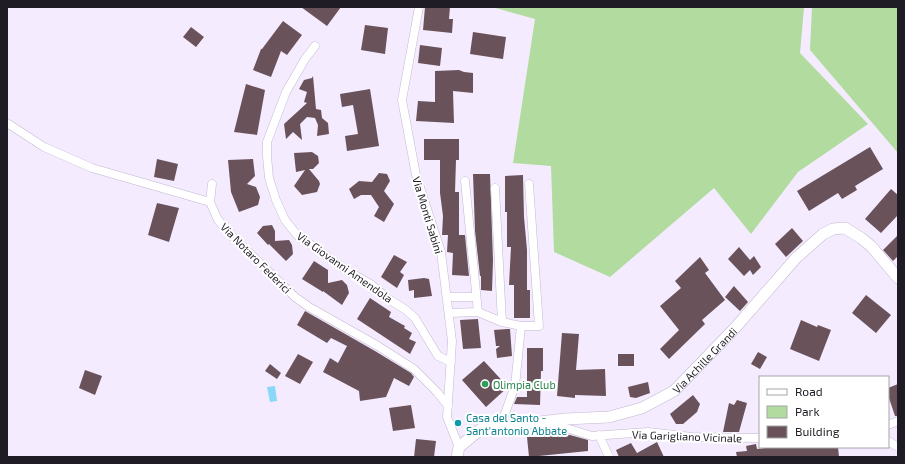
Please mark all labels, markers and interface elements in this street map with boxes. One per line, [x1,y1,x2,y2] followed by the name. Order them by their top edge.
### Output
[410,175,446,255] street label: Via Monti Sabini
[218,220,294,296] street label: Via Notaro Federici
[295,229,395,305] street label: Via Giovanni Amendola
[669,324,739,396] street label: Via Achille Grandi
[759,376,889,448] legend
[493,378,556,391] place label: Olimpia Club
[480,379,490,389] marker: Olimpia Club
[795,384,823,398] text: Road
[795,404,820,418] text: Park
[466,411,567,437] place label: Casa del Santo - Sant'antonio Abbate
[453,418,463,428] marker: Casa del Santo - Sant'antonio Abbate
[795,424,840,438] text: Building
[632,428,742,444] street label: Via Garigliano Vicinale

